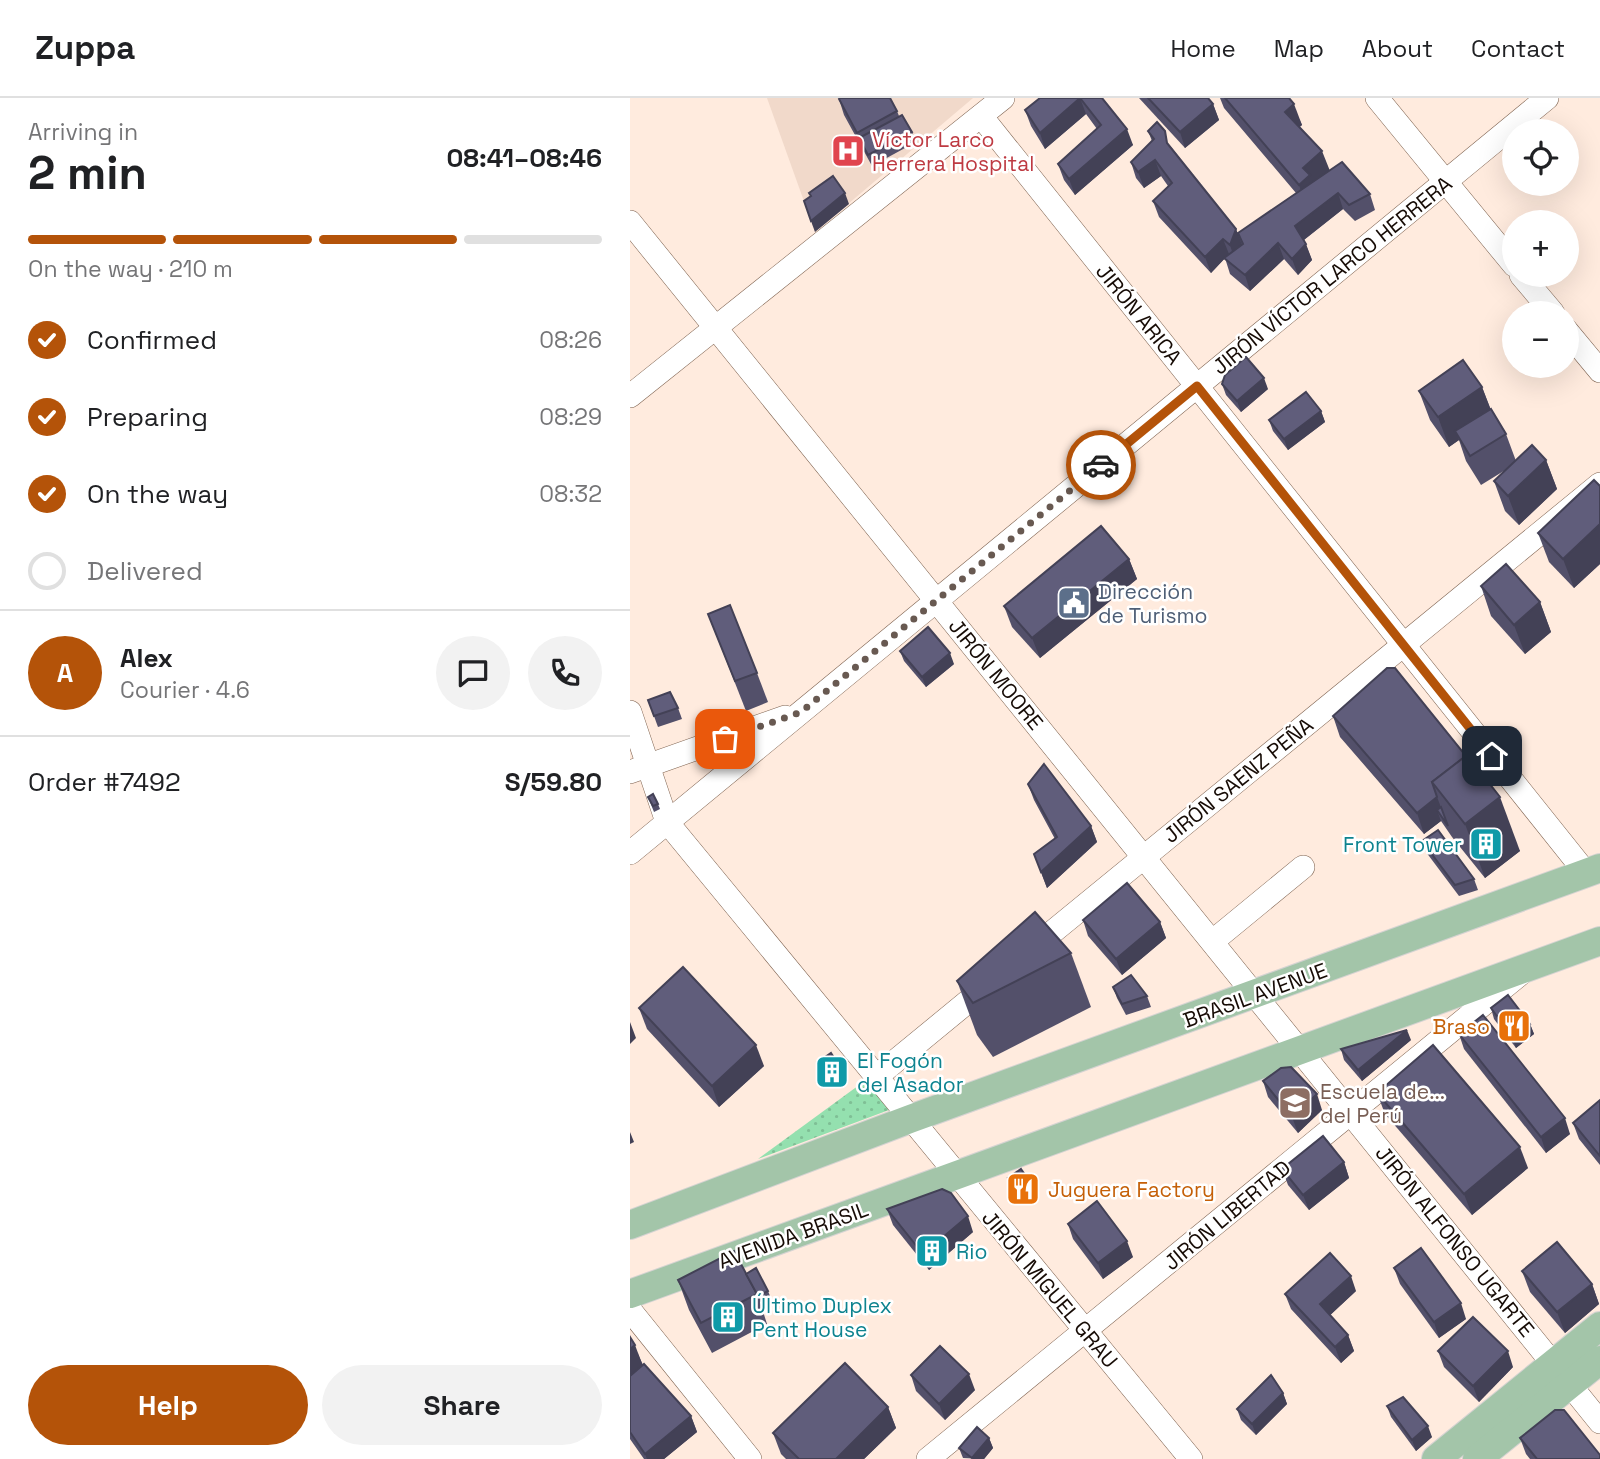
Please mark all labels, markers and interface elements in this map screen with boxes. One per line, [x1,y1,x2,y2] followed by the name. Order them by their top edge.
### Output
[35,27,135,69] text: Zuppa
[1170,33,1236,64] text: Home
[1274,33,1324,64] text: Map
[1362,33,1433,64] text: About
[1471,33,1565,64] text: Contact
[28,117,138,147] text: Arriving in
[1502,119,1579,378] map controls
[1502,119,1579,196] button: locate
[872,126,1034,177] place label: Víctor Larco Herrera Hospital
[829,132,867,170] hospital icon: Víctor Larco Herrera Hospital
[447,141,602,175] text: 08:41–08:46
[28,144,147,202] text: 2 min
[1207,170,1457,380] street label: JIRÓN VÍCTOR LARCO HERRERA
[1502,210,1579,287] button: +
[28,254,233,284] text: On the way · 210 m
[1090,258,1188,370] street label: JIRÓN ARICA
[1502,301,1579,378] button: −
[28,321,66,359] icon: check
[87,323,217,357] text: Confirmed
[539,325,602,355] text: 08:26
[28,398,66,436] icon: check
[87,400,208,434] text: Preparing
[539,402,602,432] text: 08:29
[1066,430,1136,500] courier
[1082,446,1120,484] icon: car
[28,475,66,513] icon: check
[87,477,228,511] text: On the way
[539,479,602,509] text: 08:32
[87,554,203,588] text: Delivered
[1098,578,1208,629] place label: Dirección de Turismo
[1055,584,1093,622] public building icon: Dirección de Turismo
[943,613,1049,735] street label: JIRÓN MOORE
[436,636,510,710] button: chat
[528,636,602,710] button: phone
[120,641,173,675] text: Alex
[57,656,73,690] text: A
[120,675,250,705] text: Courier · 4.6
[695,709,755,769] pin
[1158,711,1318,849] street label: JIRÓN SAENZ PEÑA
[706,720,744,758] icon: bag
[1462,726,1522,786] pin
[1473,737,1511,775] icon: home
[28,765,181,799] text: Order #7492
[505,765,602,799] text: S/59.80
[1467,825,1505,863] building icon: Front Tower
[1343,831,1462,858] place label: Front Tower
[1179,956,1331,1034] street label: BRASIL AVENUE
[1495,1007,1533,1045] restaurant icon: Braso
[1433,1013,1490,1040] place label: Braso
[857,1047,964,1098] place label: El Fogón del Asador
[813,1053,851,1091] building icon: El Fogón del Asador
[1320,1078,1445,1129] place label: Escuela de... del Perú
[1276,1084,1314,1122] school or university icon: Escuela de... del Perú
[1369,1140,1541,1342] street label: JIRÓN ALFONSO UGARTE
[1158,1154,1296,1276] street label: JIRÓN LIBERTAD
[1004,1170,1042,1208] restaurant icon: Juguera Factory
[1048,1176,1215,1203] place label: Juguera Factory
[714,1195,872,1275] street label: AVENIDA BRASIL
[976,1205,1124,1373] street label: JIRÓN MIGUEL GRAU
[913,1232,951,1270] building icon: Rio
[956,1238,987,1265] place label: Rio
[752,1292,892,1343] place label: Último Duplex Pent House
[709,1298,747,1336] building icon: Último Duplex Pent House
[28,1365,308,1445] button: Help
[322,1365,602,1445] button: Share

